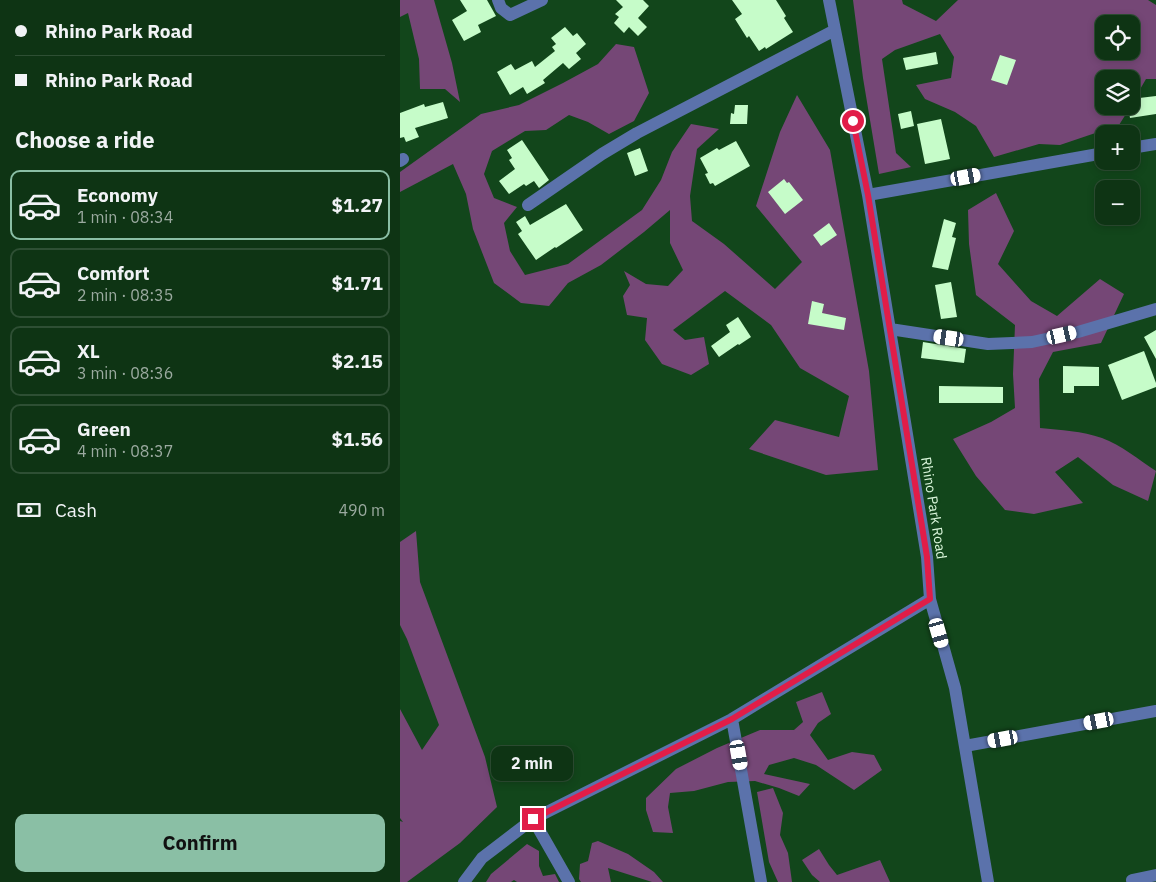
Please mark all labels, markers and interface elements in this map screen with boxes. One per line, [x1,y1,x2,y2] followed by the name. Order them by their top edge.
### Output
[1095,15,1140,225] map controls
[1095,15,1140,60] button: locate
[45,19,193,43] text: Rhino Park Road
[45,68,193,92] text: Rhino Park Road
[1095,70,1140,115] button: layers
[842,110,864,132] route start
[15,125,155,154] text: Choose a ride
[1095,125,1140,170] button: +
[949,167,982,187] car
[1095,180,1140,225] button: −
[17,183,62,228] icon: car
[77,183,158,207] text: Economy
[331,193,383,217] text: $1.27
[77,207,173,227] text: 1 min · 08:34
[17,261,62,306] icon: car
[77,261,150,285] text: Comfort
[331,271,383,295] text: $1.71
[77,285,173,305] text: 2 min · 08:35
[1045,324,1078,346] car
[933,328,964,348] car
[17,339,62,384] icon: car
[77,339,100,363] text: XL
[331,349,383,373] text: $2.15
[77,363,173,383] text: 3 min · 08:36
[17,417,62,462] icon: car
[77,417,131,441] text: Green
[331,427,383,451] text: $1.56
[77,441,173,461] text: 4 min · 08:37
[917,456,951,560] street label: Rhino Park Road
[15,496,43,524] icon: cash
[55,498,97,522] text: Cash
[338,500,385,520] text: 490 m
[927,617,950,649] car
[1082,711,1115,731] car
[986,729,1019,749] car
[729,739,748,771] car
[492,746,574,782] callout: 2 min
[511,753,553,773] text: 2 min
[522,808,544,830] route end
[15,814,385,872] button: Confirm

